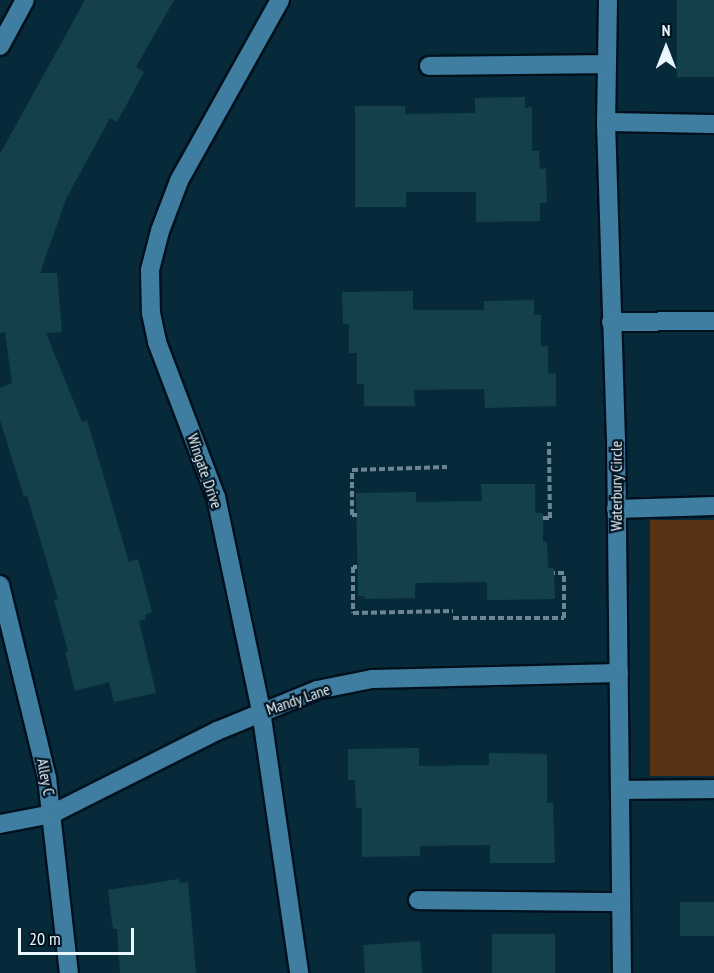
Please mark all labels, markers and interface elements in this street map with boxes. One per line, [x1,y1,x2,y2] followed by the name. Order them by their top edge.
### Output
[636,18,696,78] north arrow
[662,20,670,40] text: N
[183,431,227,511] street label: Wingate Drive
[606,441,626,531] street label: Waterbury Circle
[263,679,333,719] street label: Mandy Lane
[33,756,59,798] street label: Alley C
[21,916,136,954] scale bar
[29,927,61,950] text: 20 m

